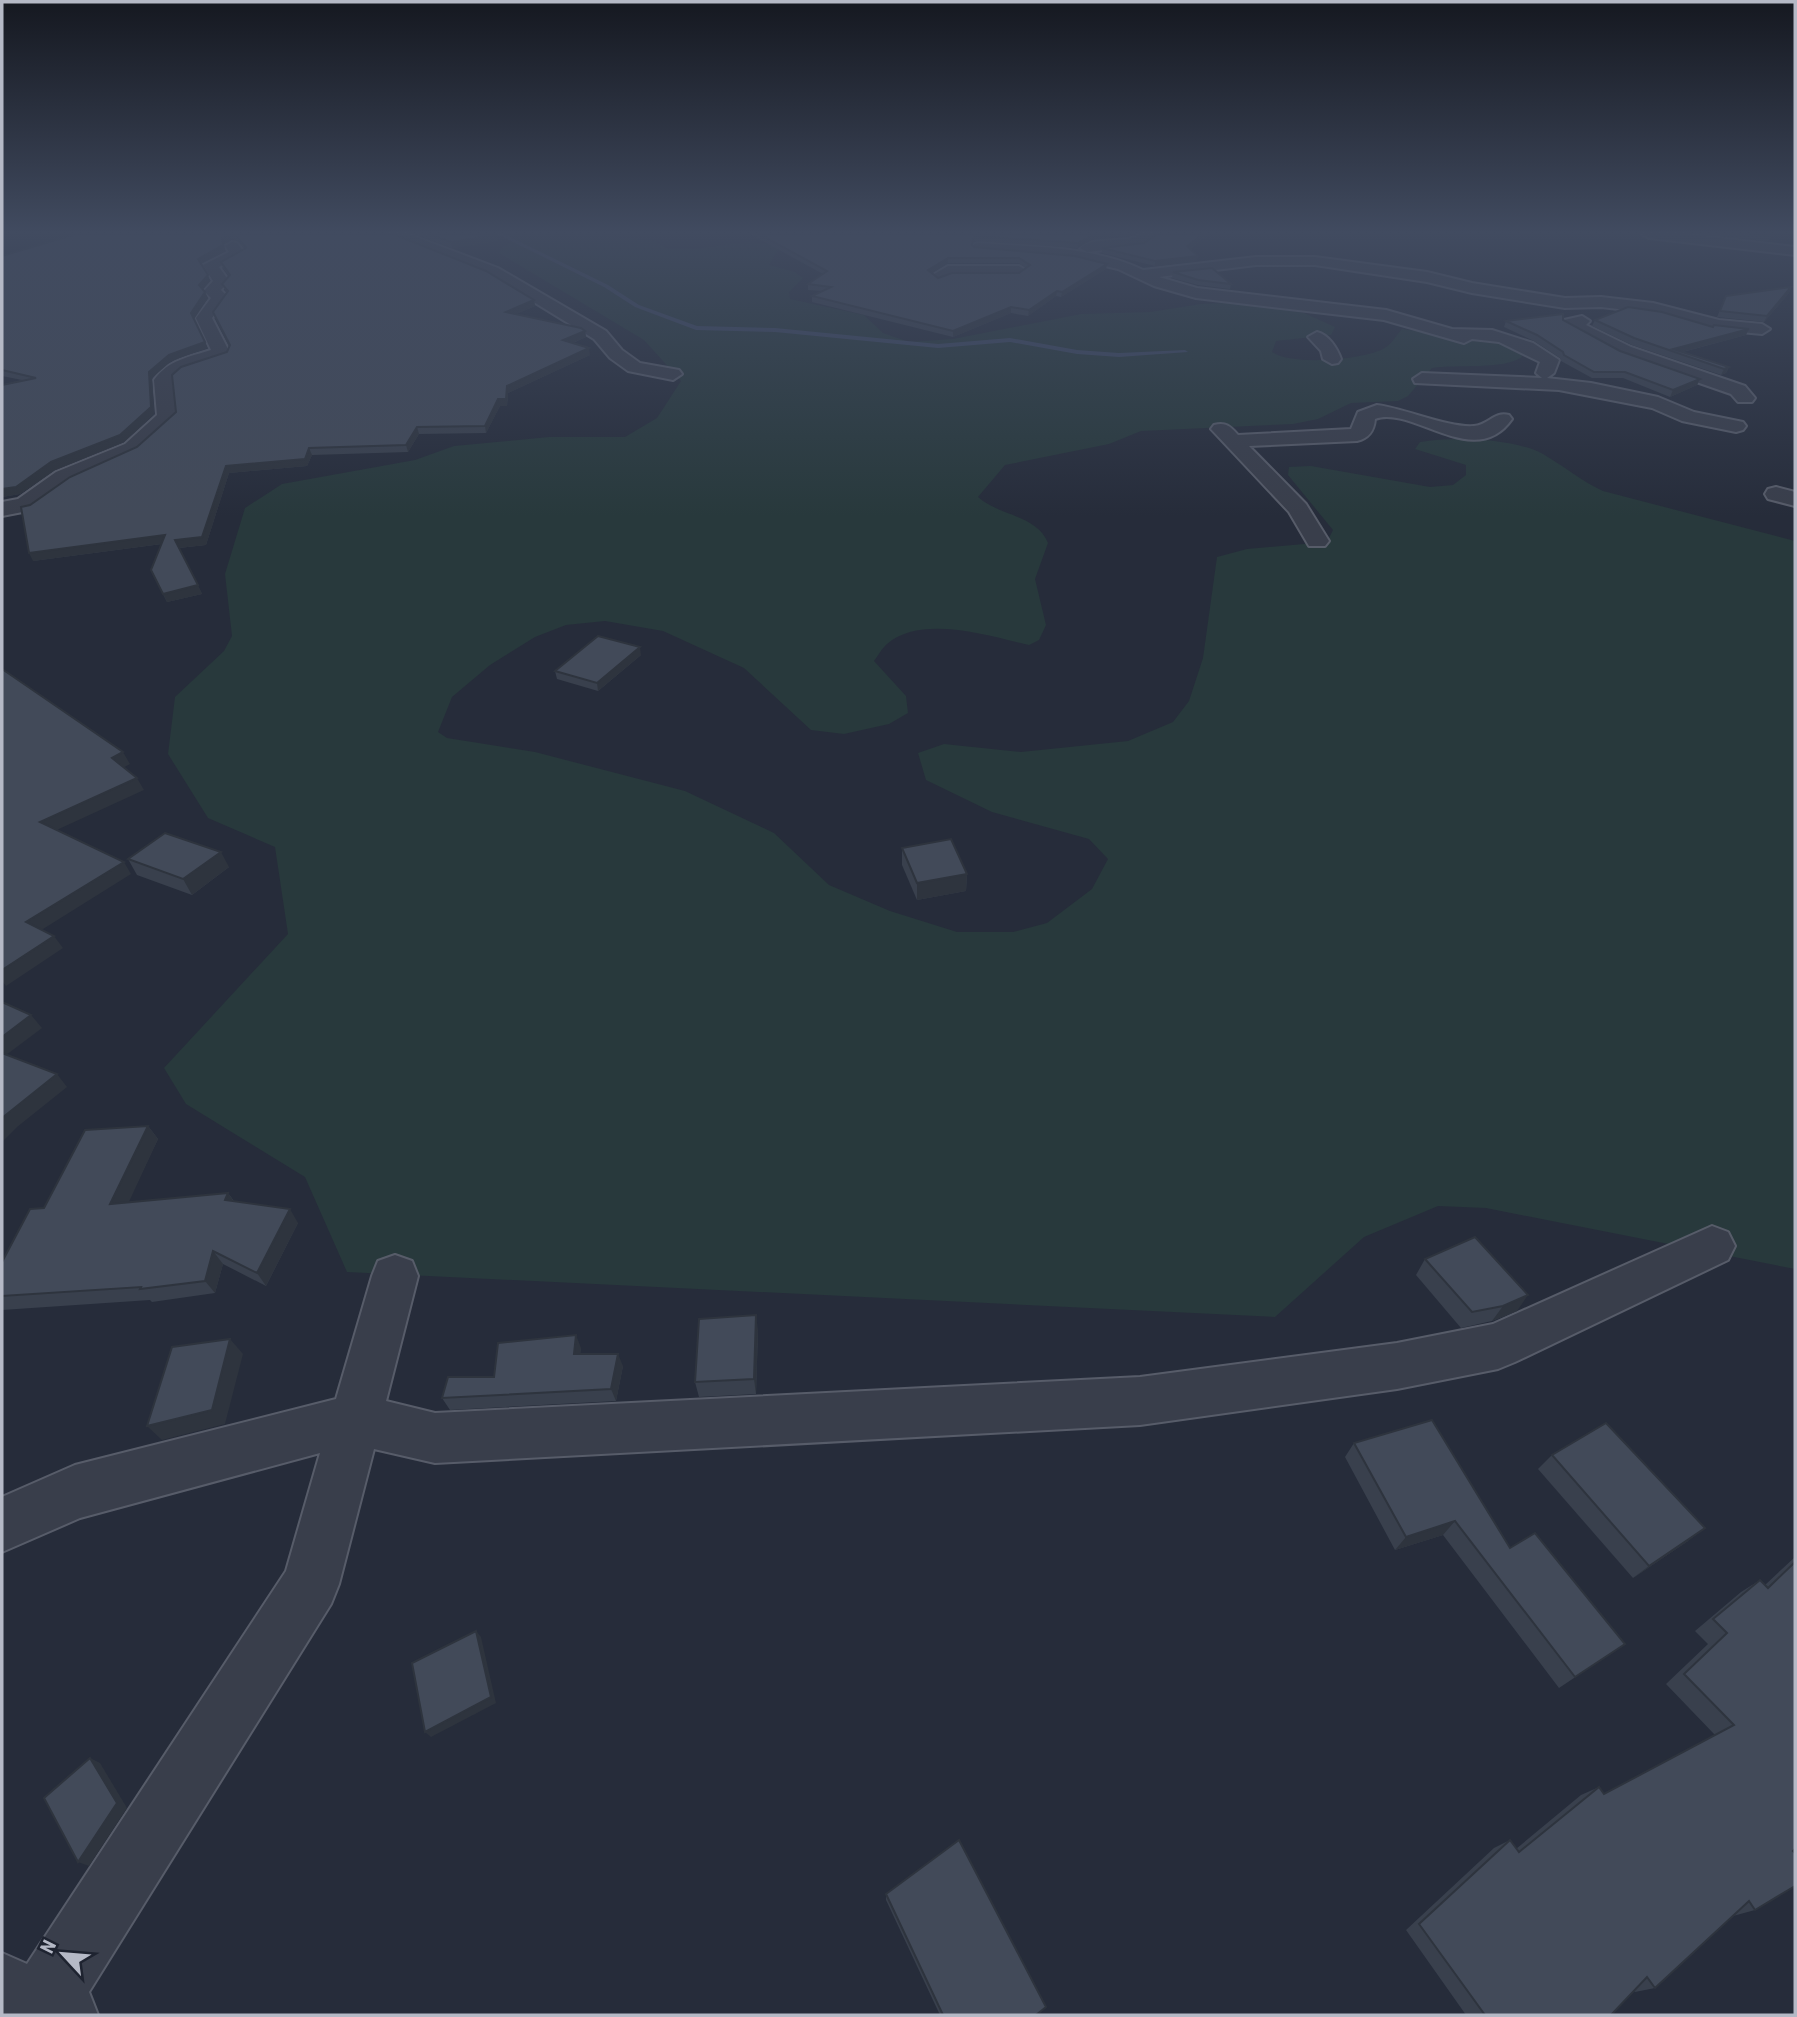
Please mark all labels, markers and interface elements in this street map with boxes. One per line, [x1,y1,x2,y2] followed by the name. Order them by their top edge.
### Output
[28,1919,98,1989] north arrow
[35,1936,61,1957] text: N

